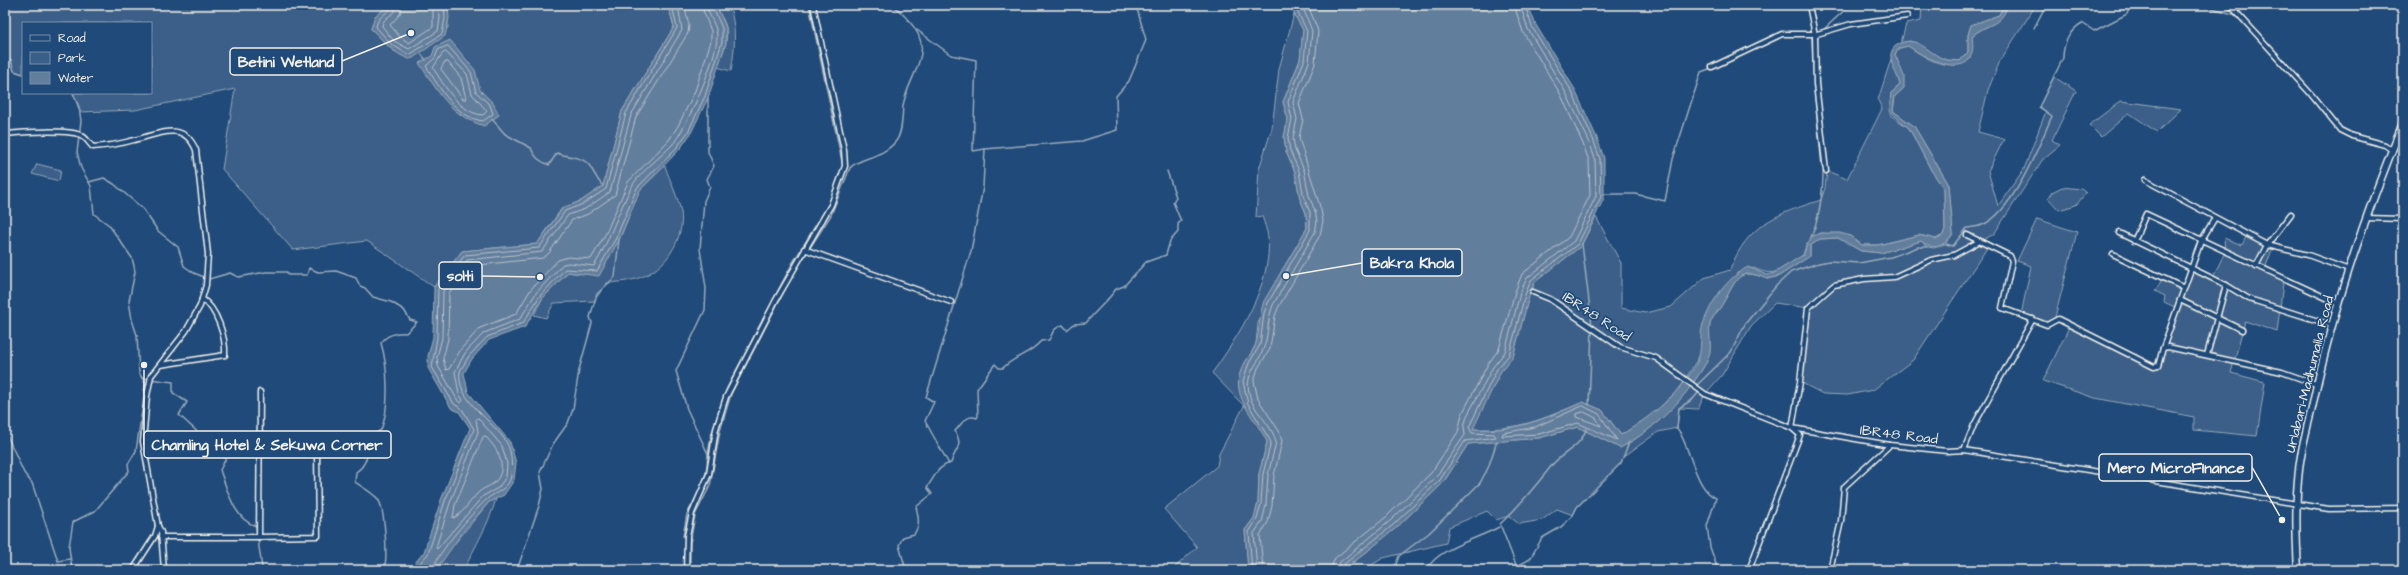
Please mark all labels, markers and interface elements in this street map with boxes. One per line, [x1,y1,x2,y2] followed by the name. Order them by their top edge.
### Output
[22,22,152,94] legend
[58,30,86,47] text: Road
[230,48,342,75] callout: Betini Wetland
[58,50,86,67] text: Park
[238,52,334,73] text: Betini Wetland
[58,70,94,87] text: Water
[1362,249,1462,276] callout: Bakra Khola
[1370,253,1455,274] text: Bakra Khola
[439,262,482,289] callout: solti
[447,266,474,287] text: solti
[1558,287,1635,347] street label: IBR48 Road
[2281,294,2339,455] street label: Urlabari-Madhumalla Road
[1859,420,1939,450] street label: IBR48 Road
[144,431,391,458] callout: Chamling Hotel & Sekuwa Corner
[152,435,383,458] text: Chamling Hotel & Sekuwa Corner
[2099,454,2252,481] callout: Mero MicroFInance
[2107,458,2245,479] text: Mero MicroFInance

